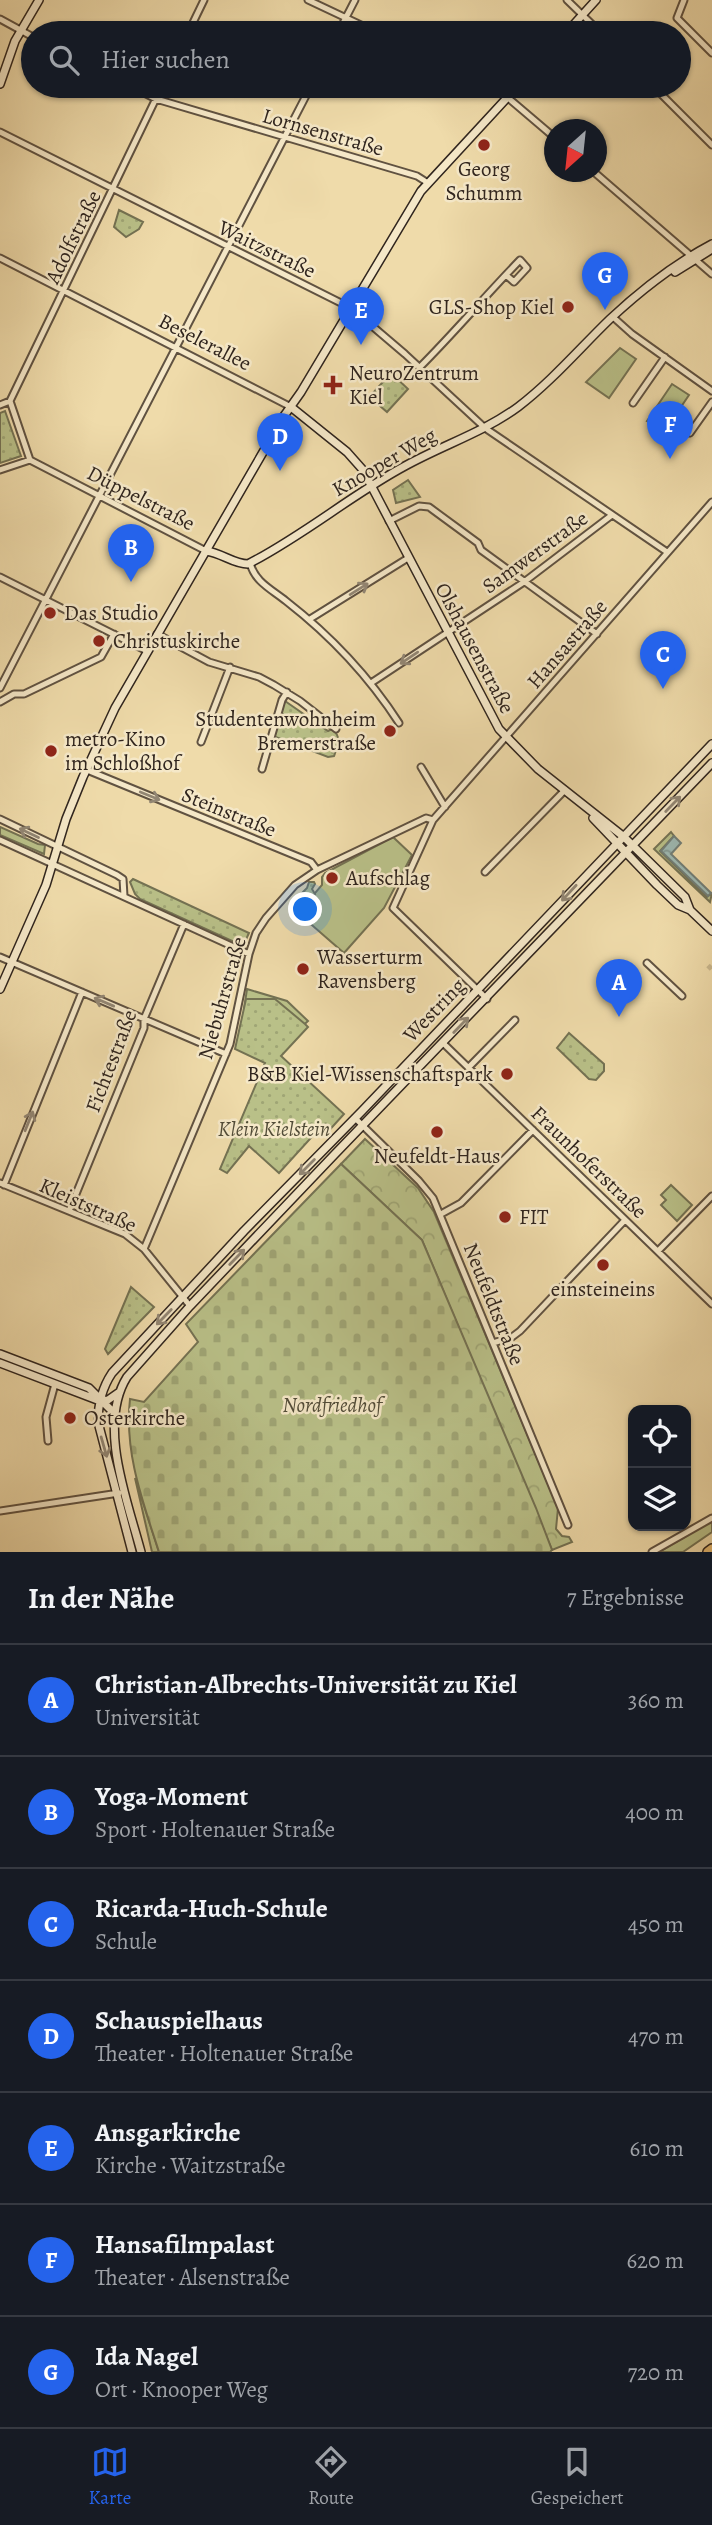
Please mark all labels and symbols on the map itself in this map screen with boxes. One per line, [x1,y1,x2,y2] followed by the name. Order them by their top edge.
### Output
[259,101,387,163] street label: Lornsenstraße
[544,119,607,182] north arrow
[476,137,492,153] marker: Georg Schumm
[445,155,523,207] place label: Georg Schumm
[38,186,108,289] street label: Adolfstraße
[213,213,320,285] street label: Waitzstraße
[582,252,628,310] pin: G
[338,287,384,345] pin: E
[429,293,554,321] place label: GLS-Shop Kiel
[560,299,576,315] marker: GLS-Shop Kiel
[154,307,256,377] street label: Beselerallee
[349,359,479,411] place label: NeuroZentrum Kiel
[323,375,343,395] marker: NeuroZentrum Kiel
[647,401,693,459] pin: F
[257,413,303,471] pin: D
[327,421,442,503] street label: Knooper Weg
[82,459,200,537] street label: Düppelstraße
[476,504,594,600] street label: Samwerstraße
[108,524,154,582] pin: B
[429,578,521,718] street label: Olshausenstraße
[349,581,369,595] one-way arrow
[520,593,614,695] street label: Hansastraße
[64,599,158,627] place label: Das Studio
[42,605,58,621] marker: Das Studio
[113,627,240,655] place label: Christuskirche
[640,631,686,689] pin: C
[91,633,107,649] marker: Christuskirche
[400,650,419,665] one-way arrow
[195,705,376,757] place label: Studentenwohnheim Bremerstraße
[382,723,398,739] marker: Studentenwohnheim Bremerstraße
[65,725,183,777] place label: metro-Kino im Schloßhof
[43,743,59,759] marker: metro-Kino im Schloßhof
[178,780,280,844] street label: Steinstraße
[138,790,160,803] one-way arrow
[664,796,681,813] one-way arrow
[19,826,40,839] one-way arrow
[345,864,431,892] place label: Aufschlag
[324,870,340,886] marker: Aufschlag
[561,884,578,901] one-way arrow
[288,892,322,926] your location
[191,933,253,1063] street label: Niebuhrstraße
[316,943,423,995] place label: Wasserturm Ravensberg
[596,959,642,1017] pin: A
[295,961,311,977] marker: Wasserturm Ravensberg
[396,972,472,1049] street label: Westring
[94,995,116,1008] one-way arrow
[79,1006,143,1116] street label: Fichtestraße
[453,1017,470,1034] one-way arrow
[247,1060,494,1088] place label: B&B Kiel-Wissenschaftspark
[499,1066,515,1082] marker: B&B Kiel-Wissenschaftspark
[525,1099,653,1225] street label: Fraunhoferstraße
[24,1111,37,1133] one-way arrow
[218,1115,330,1143] park label: Klein Kielstein
[429,1124,445,1140] marker: Neufeldt-Haus
[373,1142,501,1170] place label: Neufeldt-Haus
[298,1158,315,1175] one-way arrow
[35,1171,141,1239] street label: Kleiststraße
[519,1203,549,1231] place label: FIT
[497,1209,513,1225] marker: FIT
[457,1239,531,1369] street label: Neufeldtstraße
[229,1249,246,1266] one-way arrow
[595,1257,611,1273] marker: einsteineins
[551,1275,655,1303] place label: einsteineins
[155,1309,172,1326] one-way arrow
[282,1391,386,1419] park label: Nordfriedhof
[84,1404,185,1432] place label: Osterkirche
[62,1410,78,1426] marker: Osterkirche
[98,1436,111,1458] one-way arrow

